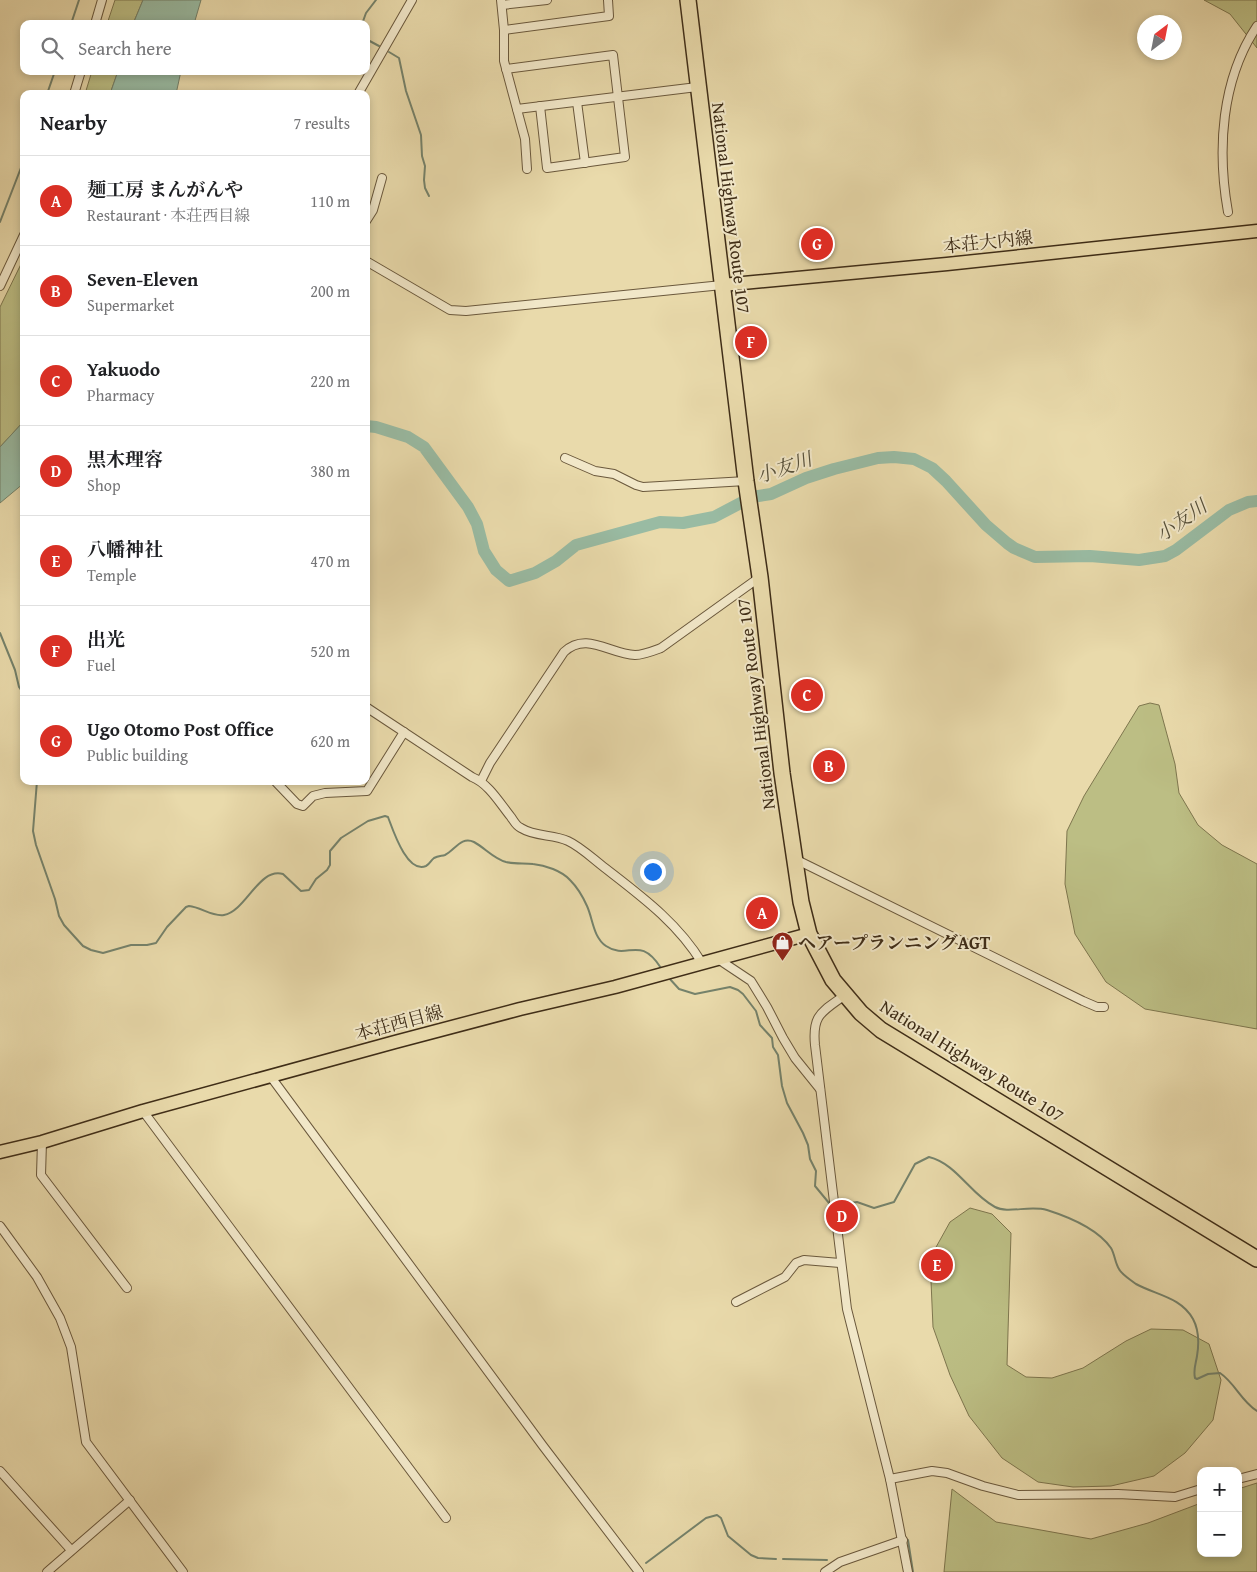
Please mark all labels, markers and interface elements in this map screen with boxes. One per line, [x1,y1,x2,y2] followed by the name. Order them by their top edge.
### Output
[1137,15,1182,60] north arrow
[20,20,370,75] search box
[38,34,66,62] icon: search
[78,34,172,62] text: Search here
[705,101,758,315] street label: National Highway Route 107
[40,107,107,138] text: Nearby
[293,111,350,135] text: 7 results
[87,175,243,203] text: 麺工房 まんがんや
[51,189,61,213] text: A
[310,189,350,213] text: 110 m
[87,203,250,227] text: Restaurant · 本荘西目線
[942,223,1034,260] street label: 本荘大内線
[801,225,833,263] pin: G
[87,265,198,293] text: Seven-Eleven
[51,279,61,303] text: B
[310,279,350,303] text: 200 m
[87,293,174,317] text: Supermarket
[735,323,767,361] pin: F
[87,355,160,383] text: Yakuodo
[51,369,61,393] text: C
[310,369,350,393] text: 220 m
[87,383,154,407] text: Pharmacy
[752,444,817,490] water label: 小友川
[87,445,163,473] text: 黒木理容
[51,459,61,483] text: D
[310,459,350,483] text: 380 m
[87,473,121,497] text: Shop
[1150,491,1214,548] water label: 小友川
[87,535,163,563] text: 八幡神社
[52,549,60,573] text: E
[310,549,350,573] text: 470 m
[87,563,137,587] text: Temple
[729,597,782,811] street label: National Highway Route 107
[87,625,125,653] text: 出光
[52,639,60,663] text: F
[310,639,350,663] text: 520 m
[87,653,115,677] text: Fuel
[791,676,823,714] pin: C
[87,715,274,743] text: Ugo Otomo Post Office
[51,729,61,753] text: G
[310,729,350,753] text: 620 m
[87,743,188,767] text: Public building
[813,747,845,785] pin: B
[640,859,666,885] your location
[746,894,778,932] pin: A
[798,929,991,956] place label: ヘアープランニングAGT
[770,931,794,962] shop icon: ヘアープランニングAGT
[875,993,1070,1128] street label: National Highway Route 107
[352,998,446,1047] street label: 本荘西目線
[826,1197,858,1235] pin: D
[921,1246,953,1284] pin: E
[1197,1467,1242,1557] map controls
[1197,1467,1242,1512] button: +
[1197,1512,1242,1557] button: −

